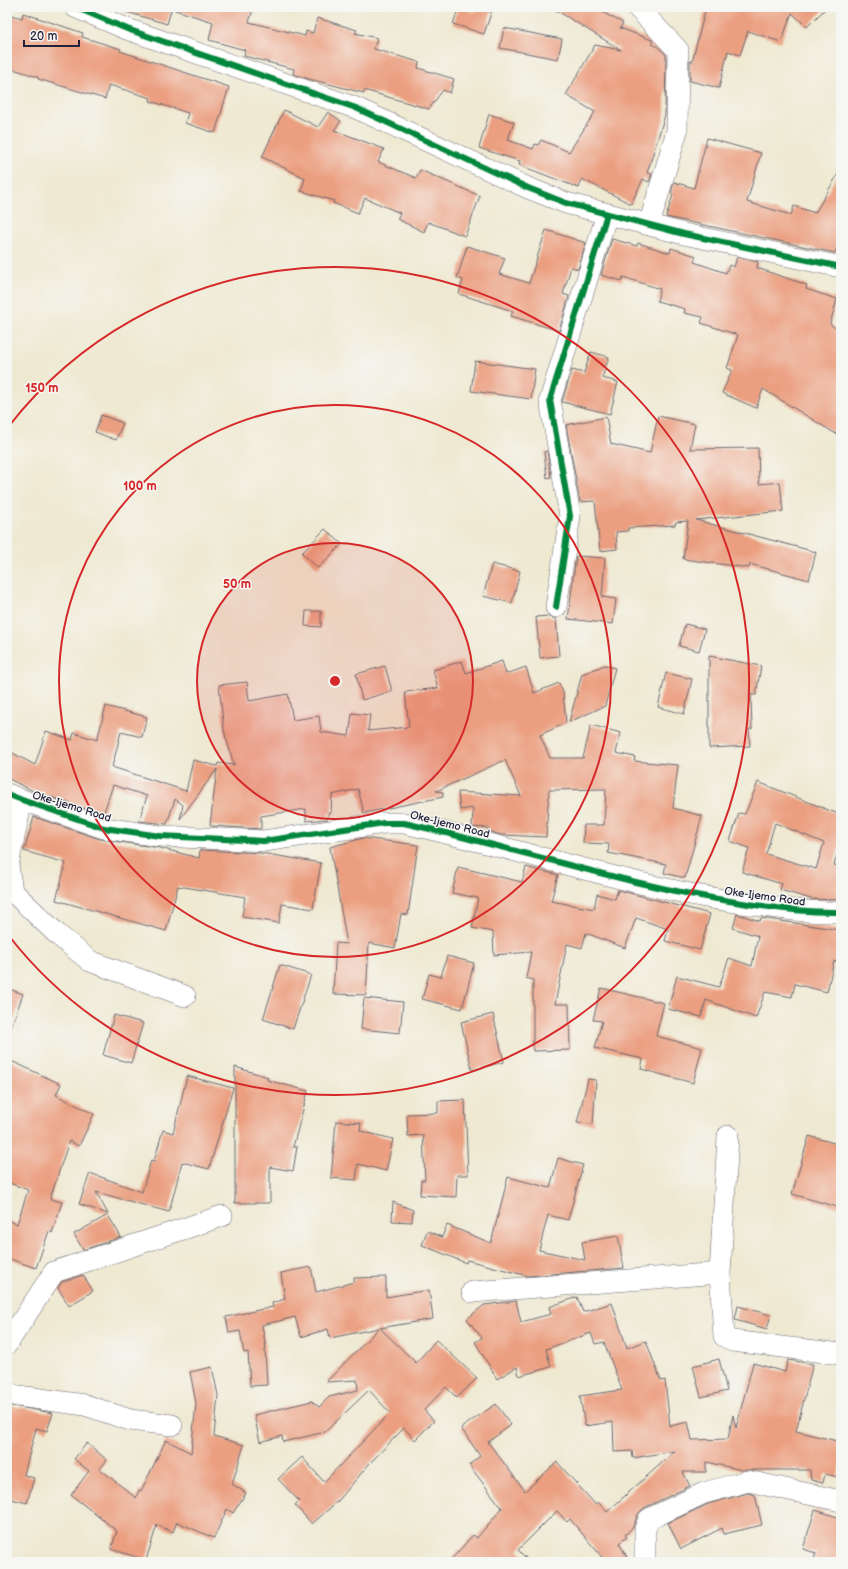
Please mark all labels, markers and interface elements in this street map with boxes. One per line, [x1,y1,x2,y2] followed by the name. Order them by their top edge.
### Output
[24,22,79,48] scale bar
[30,29,57,44] text: 20 m
[26,381,58,396] text: 150 m
[123,479,157,494] text: 100 m
[223,577,251,592] text: 50 m
[328,674,342,688] centre of rings
[31,788,113,825] street label: Oke-Ijemo Road
[409,808,491,841] street label: Oke-Ijemo Road
[724,884,806,909] street label: Oke-Ijemo Road

